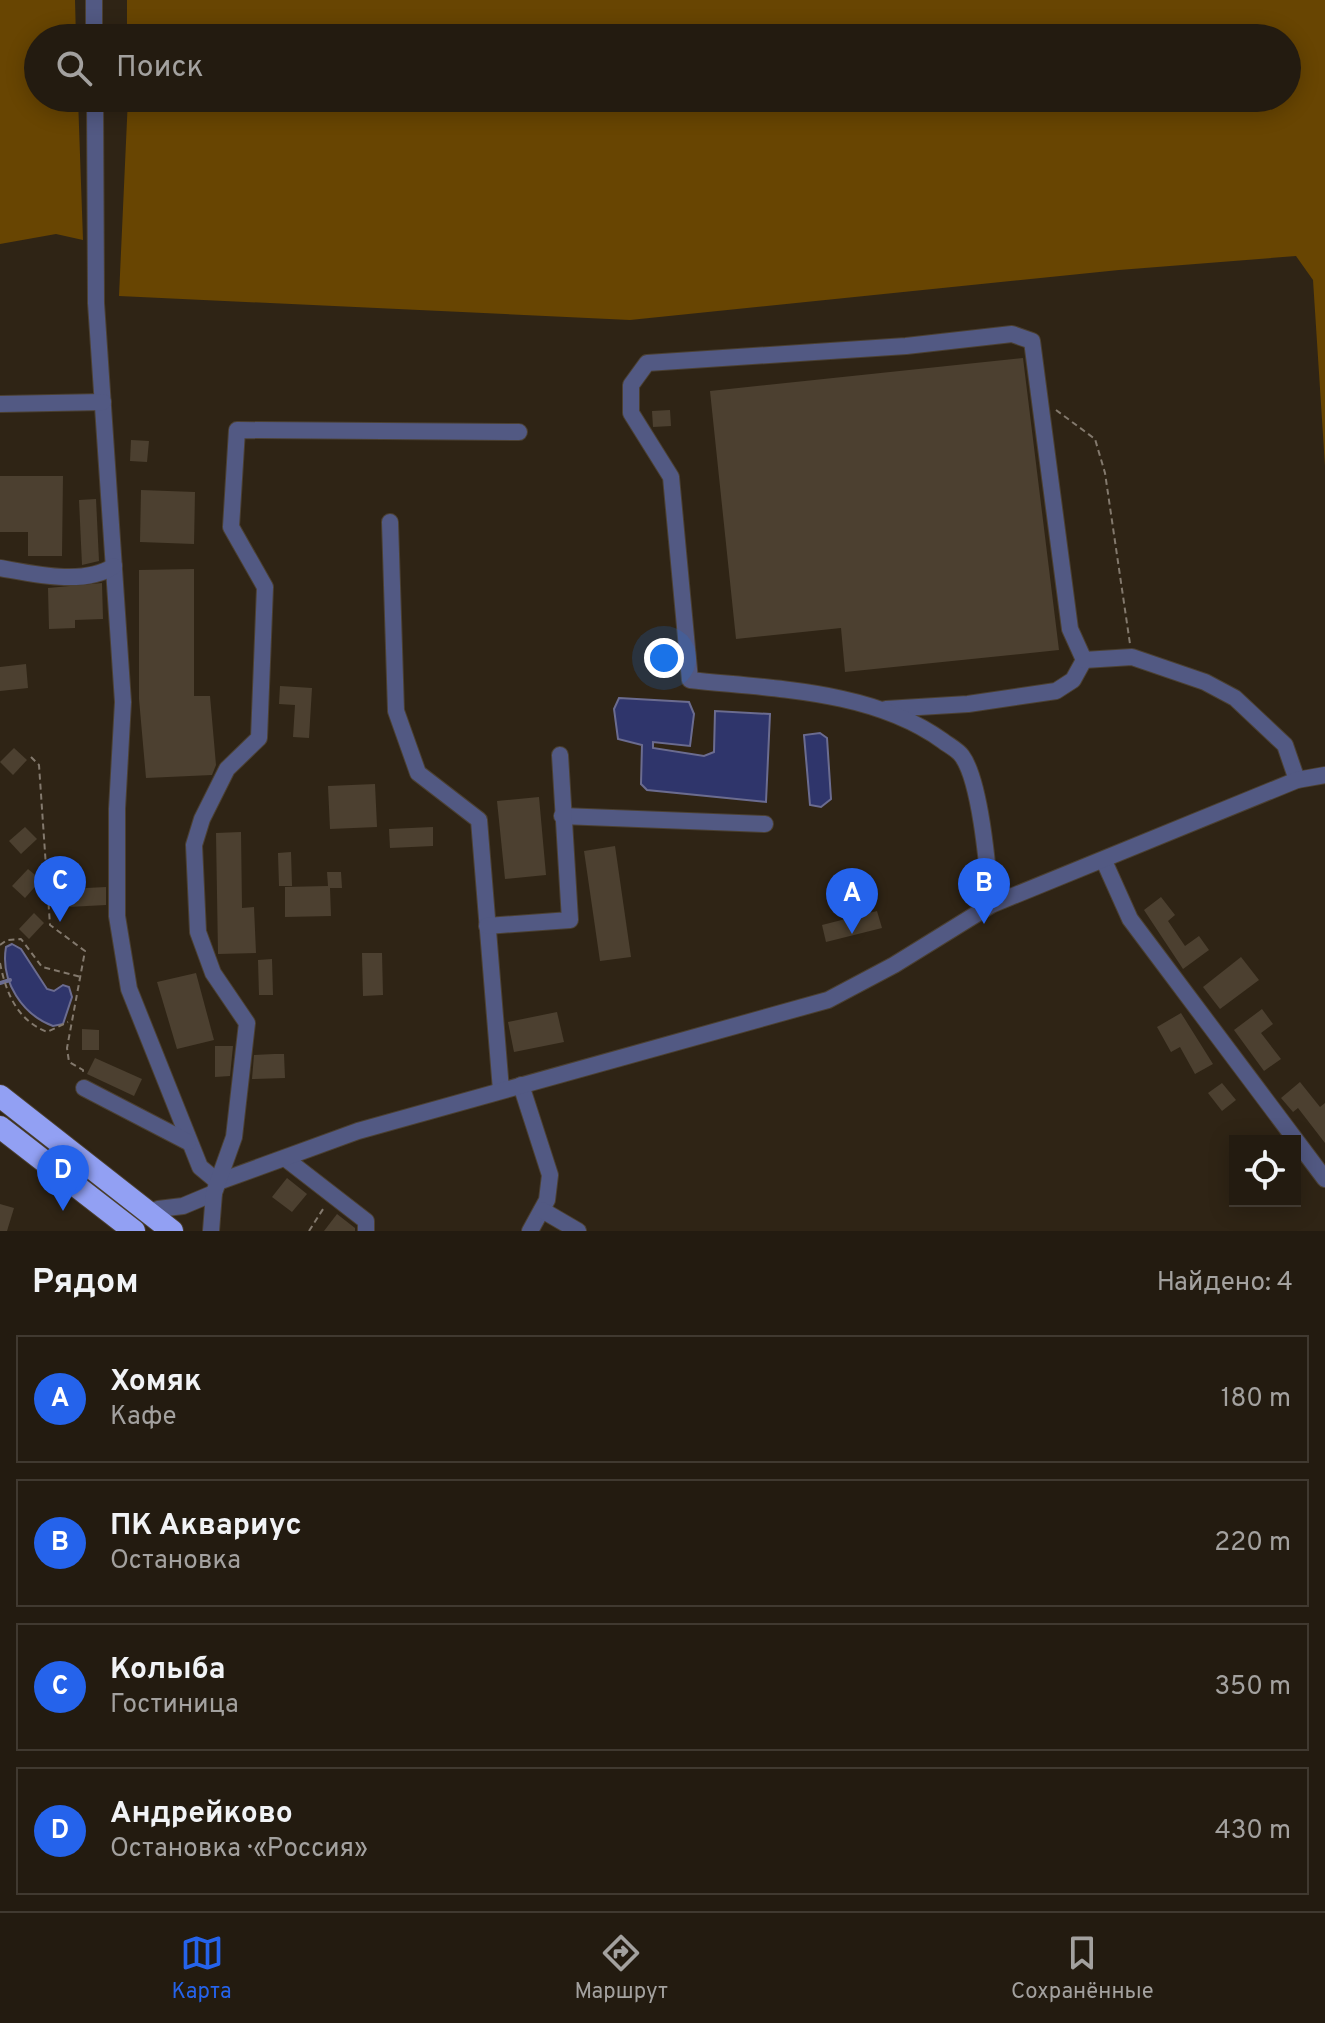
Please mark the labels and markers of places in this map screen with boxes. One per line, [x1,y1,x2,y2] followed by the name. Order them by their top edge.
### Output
[34,856,86,922] pin: C
[958,858,1010,924] pin: B
[826,868,878,934] pin: A
[37,1145,89,1211] pin: D

